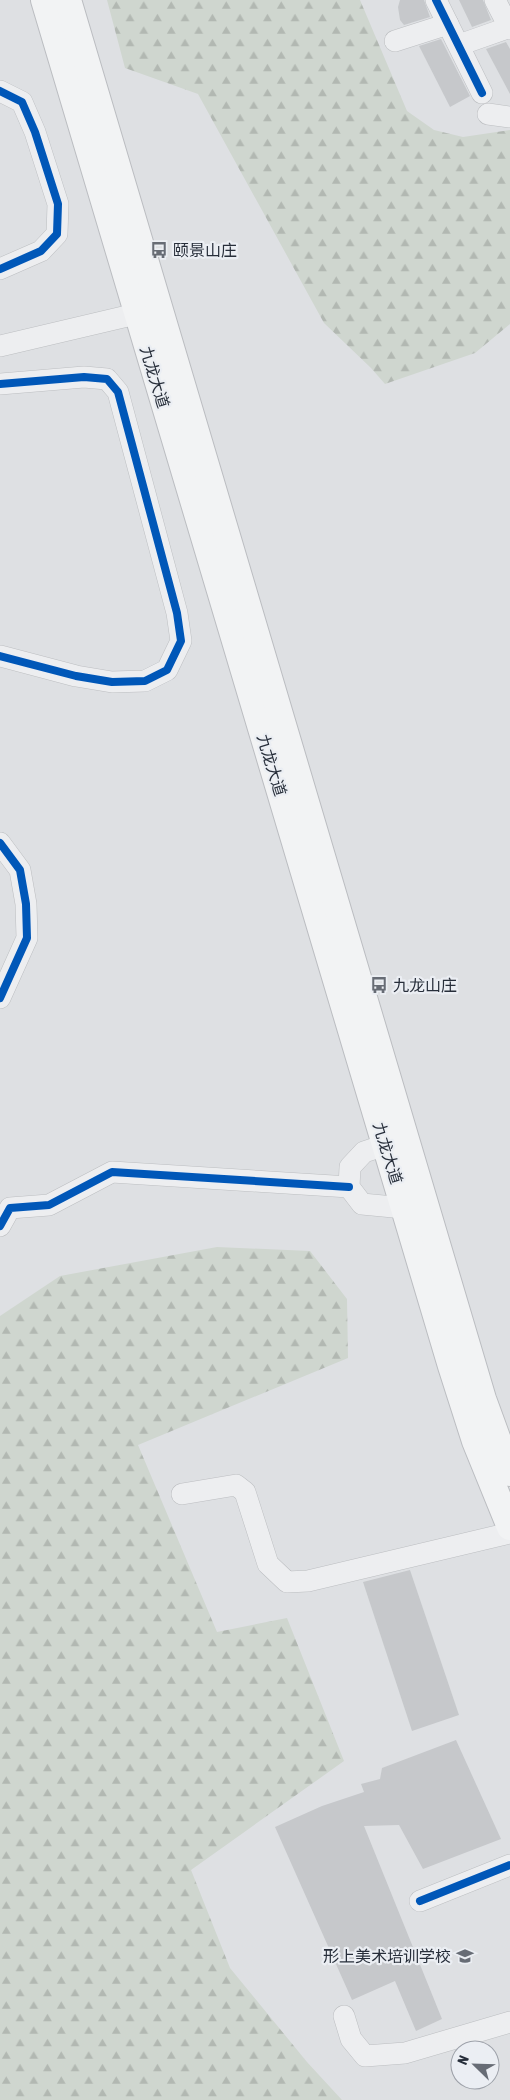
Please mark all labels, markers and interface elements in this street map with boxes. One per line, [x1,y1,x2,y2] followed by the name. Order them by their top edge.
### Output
[149,240,169,260] bus stop icon: 颐景山庄
[173,241,237,259] place label: 颐景山庄
[137,344,173,410] street label: 九龙大道
[254,732,290,798] street label: 九龙大道
[369,975,389,995] bus stop icon: 九龙山庄
[393,976,457,994] place label: 九龙山庄
[370,1120,406,1186] street label: 九龙大道
[455,1946,475,1966] school or university icon: 形上美术培训学校
[323,1947,451,1965] place label: 形上美术培训学校
[450,2040,500,2090] north arrow
[454,2053,472,2067] text: N

